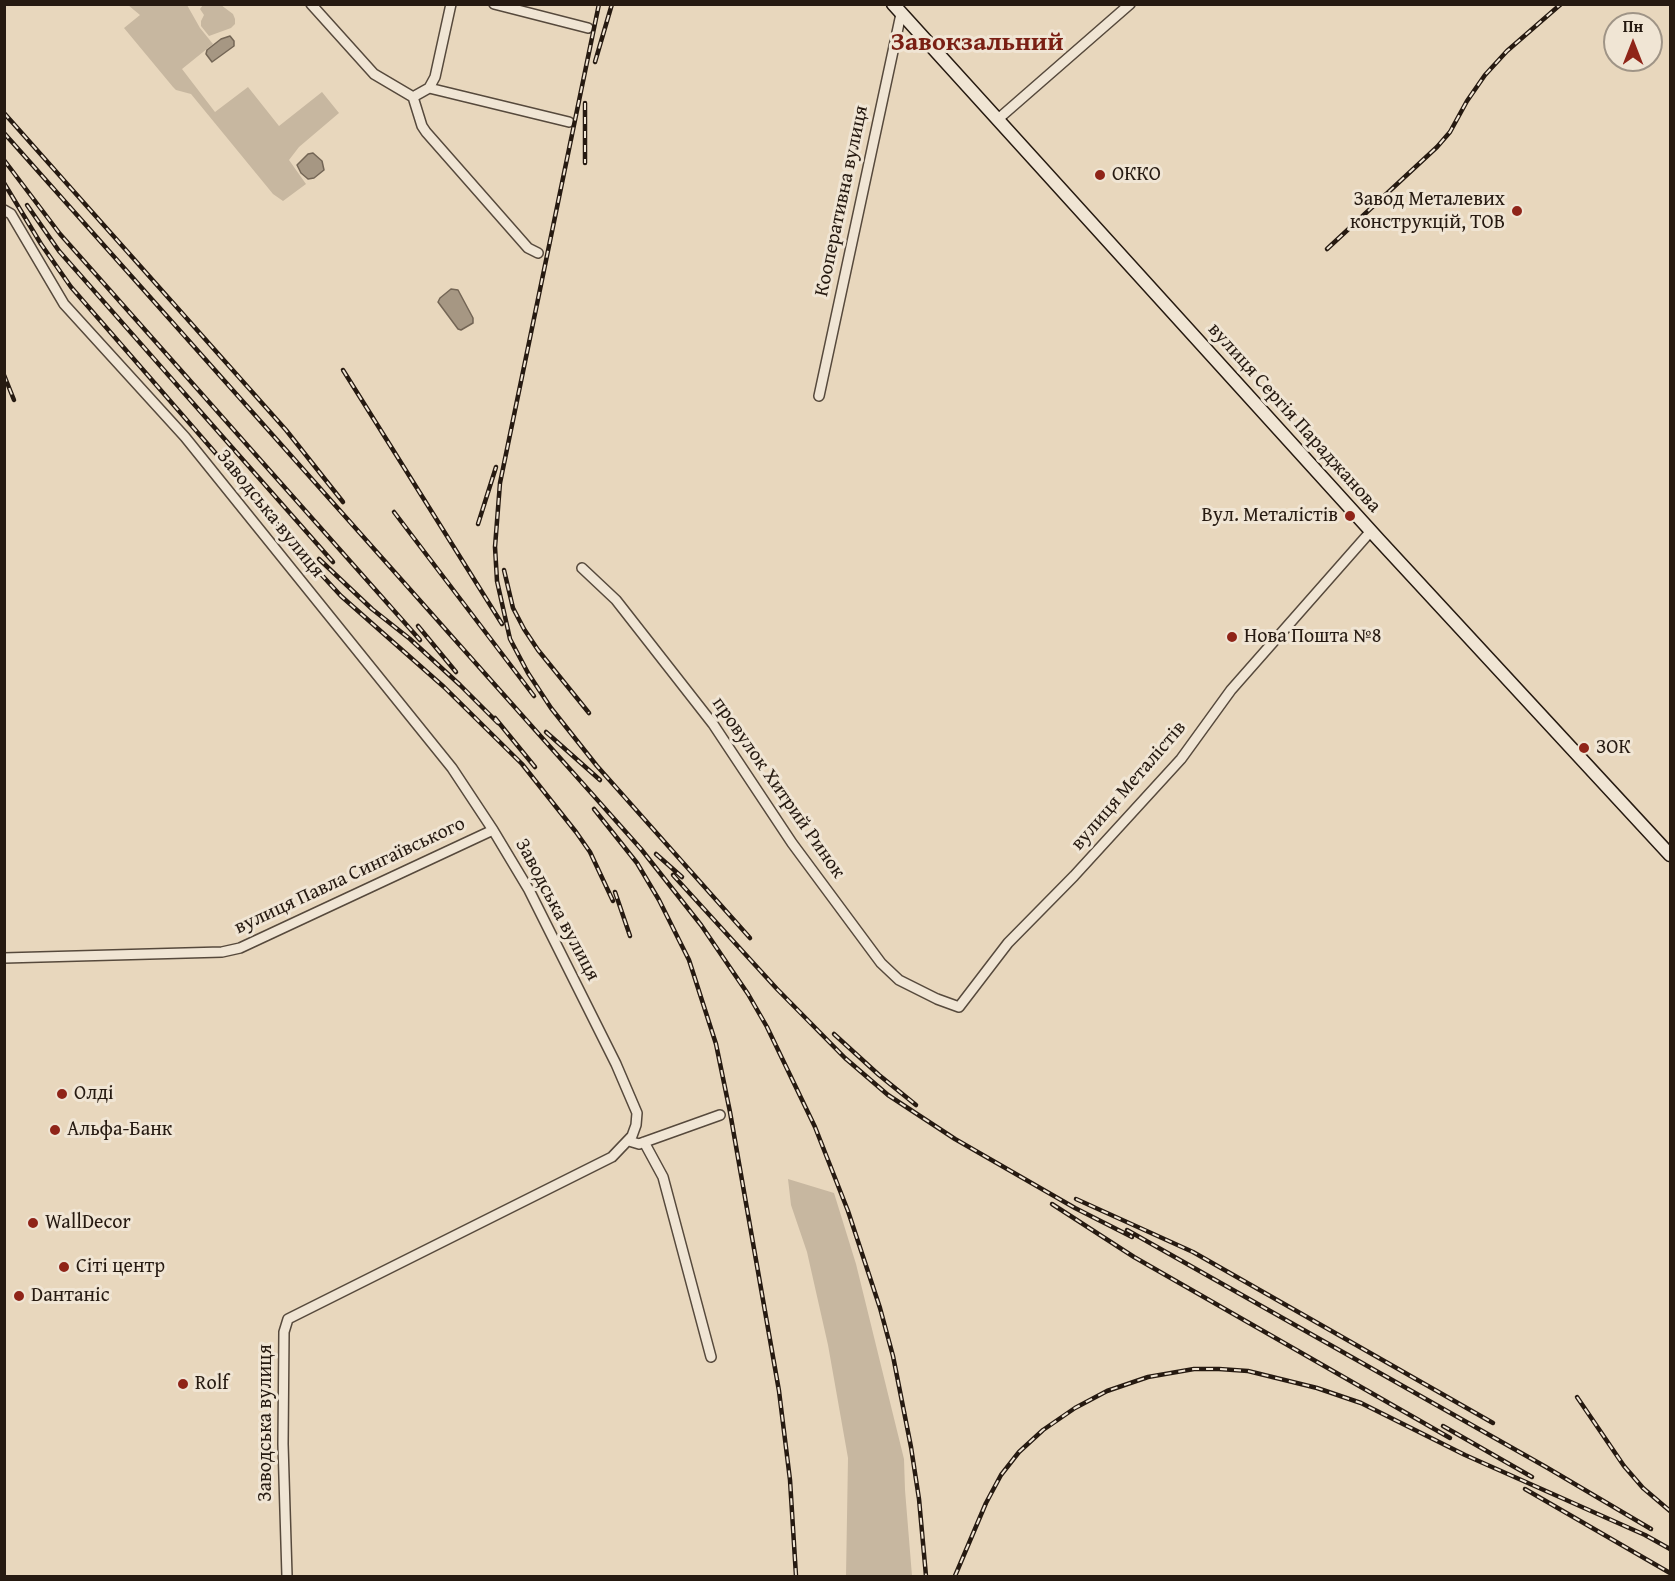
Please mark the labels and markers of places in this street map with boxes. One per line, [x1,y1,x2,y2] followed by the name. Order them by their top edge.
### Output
[1112,163,1161,187] place label: ОККО
[1093,168,1107,182] marker: ОККО
[1350,188,1505,235] place label: Завод Металевих конструкцій, ТОВ
[1510,204,1524,218] marker: Завод Металевих конструкцій, ТОВ
[1201,504,1338,528] place label: Вул. Металістів
[1343,509,1357,523] marker: Вул. Металістів
[1244,625,1382,649] place label: Нова Пошта №8
[1225,630,1239,644] marker: Нова Пошта №8
[1596,736,1631,760] place label: ЗОК
[1577,741,1591,755] marker: ЗОК
[74,1082,114,1106] place label: Олді
[55,1087,69,1101] marker: Олді
[67,1118,172,1142] place label: Альфа-Банк
[48,1123,62,1137] marker: Альфа-Банк
[45,1211,131,1235] place label: WallDecor
[26,1216,40,1230] marker: WallDecor
[76,1255,165,1279] place label: Сіті центр
[57,1260,71,1274] marker: Сіті центр
[31,1284,110,1308] place label: Dантаніс
[12,1289,26,1303] marker: Dантаніс
[195,1372,229,1396] place label: Rolf
[176,1377,190,1391] marker: Rolf

